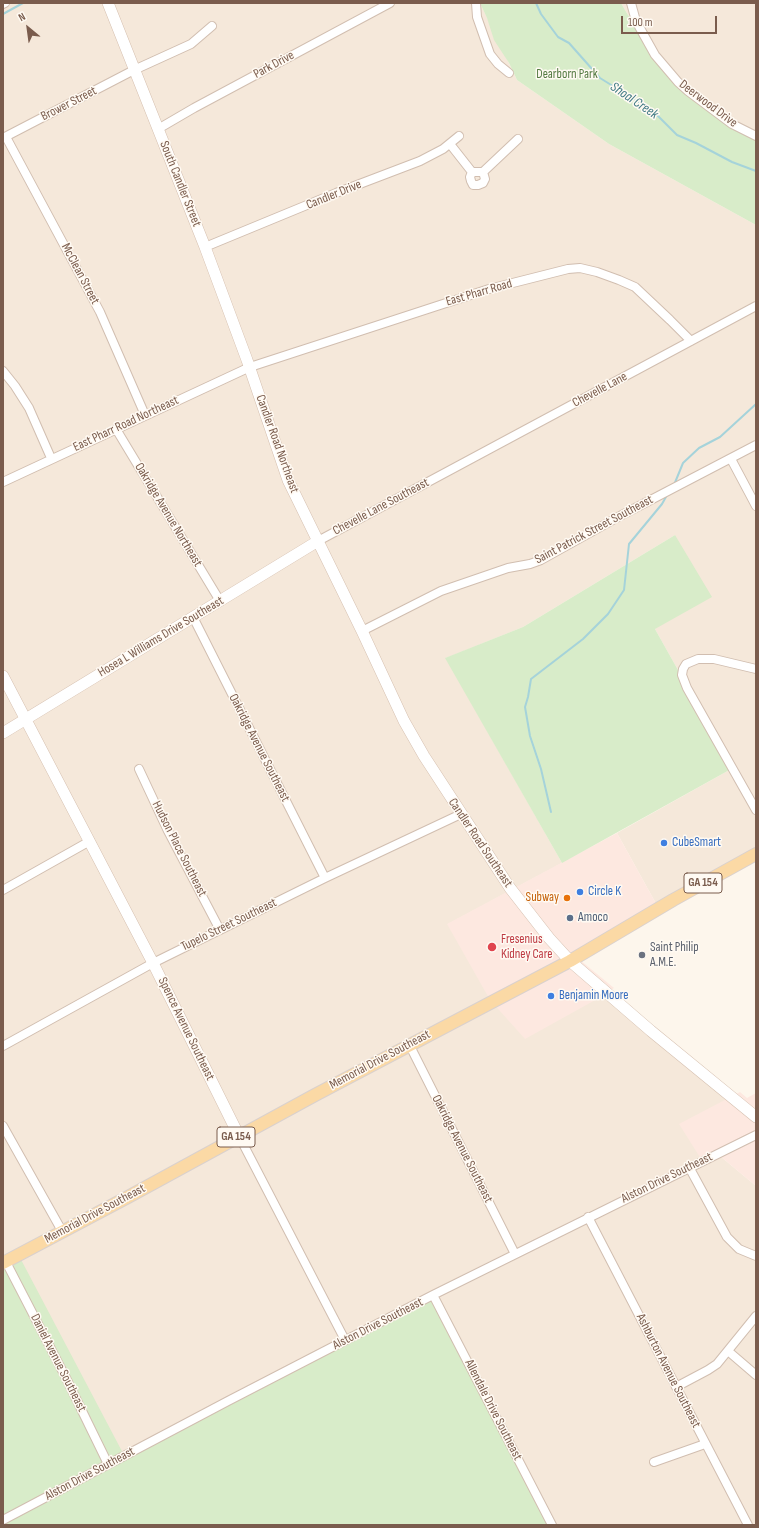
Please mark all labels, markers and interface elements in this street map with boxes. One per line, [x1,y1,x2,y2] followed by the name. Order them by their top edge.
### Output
[8,8,48,48] north arrow
[623,8,719,34] scale bar
[16,10,28,24] text: N
[628,15,653,30] text: 100 m
[251,48,297,82] street label: Park Drive
[536,67,598,83] park label: Dearborn Park
[676,77,740,131] street label: Deerwood Drive
[607,79,661,123] water label: Shoal Creek
[39,83,99,125] street label: Brower Street
[156,139,204,229] street label: South Candler Street
[304,177,364,213] street label: Candler Drive
[57,241,103,307] street label: McClean Street
[444,276,514,310] street label: East Pharr Road
[570,369,630,411] street label: Chevelle Lane
[71,393,181,455] street label: East Pharr Road Northeast
[252,393,302,495] street label: Candler Road Northeast
[131,460,205,570] street label: Oakridge Avenue Northeast
[330,475,432,539] street label: Chevelle Lane Southeast
[532,492,656,568] street label: Saint Patrick Street Southeast
[95,593,227,681] street label: Hosea L Williams Drive Southeast
[225,691,293,805] street label: Oakridge Avenue Southeast
[444,796,516,890] street label: Candler Road Southeast
[148,799,210,899] street label: Hudson Place Southeast
[672,835,721,851] place label: CubeSmart
[659,838,669,848] marker: CubeSmart
[684,873,722,893] road number: GA 154
[588,884,621,900] place label: Circle K
[575,887,585,897] marker: Circle K
[526,890,559,906] place label: Subway
[562,893,572,903] marker: Subway
[179,895,279,955] street label: Tupelo Street Southeast
[578,910,608,926] place label: Amoco
[565,913,575,923] marker: Amoco
[501,932,552,963] place label: Fresenius Kidney Care
[650,940,699,971] place label: Saint Philip A.M.E.
[486,941,498,953] marker: Fresenius Kidney Care
[637,950,647,960] marker: Saint Philip A.M.E.
[154,975,218,1083] street label: Spence Avenue Southeast
[559,988,629,1004] place label: Benjamin Moore
[546,991,556,1001] marker: Benjamin Moore
[327,1027,433,1093] street label: Memorial Drive Southeast
[428,1092,496,1206] street label: Oakridge Avenue Southeast
[217,1127,255,1147] road number: GA 154
[619,1149,715,1207] street label: Alston Drive Southeast
[42,1181,148,1247] street label: Memorial Drive Southeast
[330,1295,426,1353] street label: Alston Drive Southeast
[632,1311,704,1431] street label: Ashburton Avenue Southeast
[27,1312,89,1414] street label: Daniel Avenue Southeast
[461,1357,525,1463] street label: Allendale Drive Southeast
[43,1444,137,1504] street label: Alston Drive Southeast

